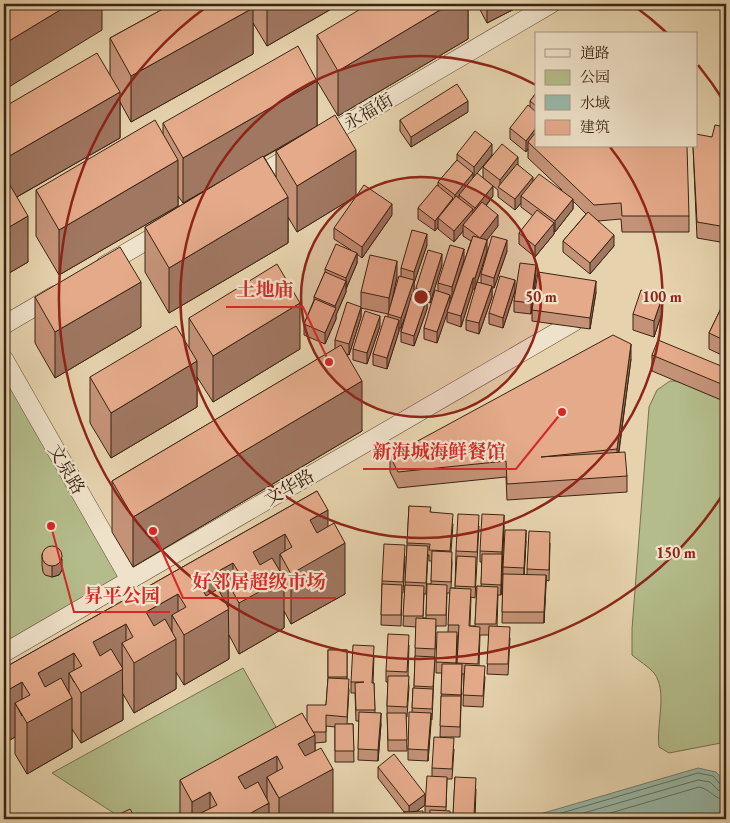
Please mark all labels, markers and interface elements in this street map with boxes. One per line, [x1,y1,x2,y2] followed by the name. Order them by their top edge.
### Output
[535,32,698,148] legend
[580,43,610,62] text: 道路
[580,67,610,86] text: 公园
[339,88,397,134] street label: 永福街
[580,93,610,112] text: 水域
[580,117,610,136] text: 建筑
[226,273,303,307] callout: 土地庙
[236,277,294,302] text: 土地庙
[525,287,557,306] text: 50 m
[642,287,682,306] text: 100 m
[412,288,430,306] centre of rings
[363,435,516,469] callout: 新海城海鲜餐馆
[372,439,506,464] text: 新海城海鲜餐馆
[44,440,90,498] street label: 文泉路
[260,464,318,510] street label: 文华路
[656,543,696,562] text: 150 m
[183,564,336,598] callout: 好邻居超级市场
[192,569,326,594] text: 好邻居超级市场
[74,578,170,612] callout: 昇平公园
[84,583,160,608] text: 昇平公园

